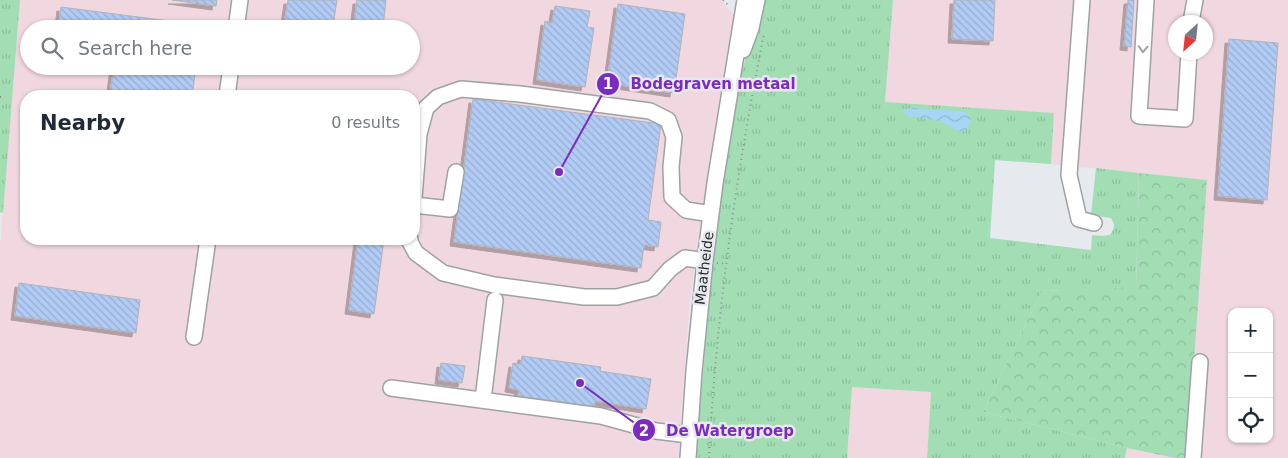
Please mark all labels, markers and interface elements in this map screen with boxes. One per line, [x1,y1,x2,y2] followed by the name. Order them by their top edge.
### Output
[1168,15,1213,60] north arrow
[20,20,420,75] search box
[38,34,66,62] icon: search
[78,37,192,59] text: Search here
[1137,45,1148,53] one-way arrow
[595,69,805,99] callout: Bodegraven metaal
[603,75,613,93] text: 1
[630,75,796,93] text: Bodegraven metaal
[40,111,125,135] text: Nearby
[331,113,400,132] text: 0 results
[692,230,716,306] street label: Maatheide
[1228,308,1273,443] map controls
[1228,308,1273,353] button: +
[1228,353,1273,398] button: −
[1228,398,1273,443] button: locate
[631,415,804,445] callout: De Watergroep
[639,422,649,440] text: 2
[666,422,794,440] text: De Watergroep

